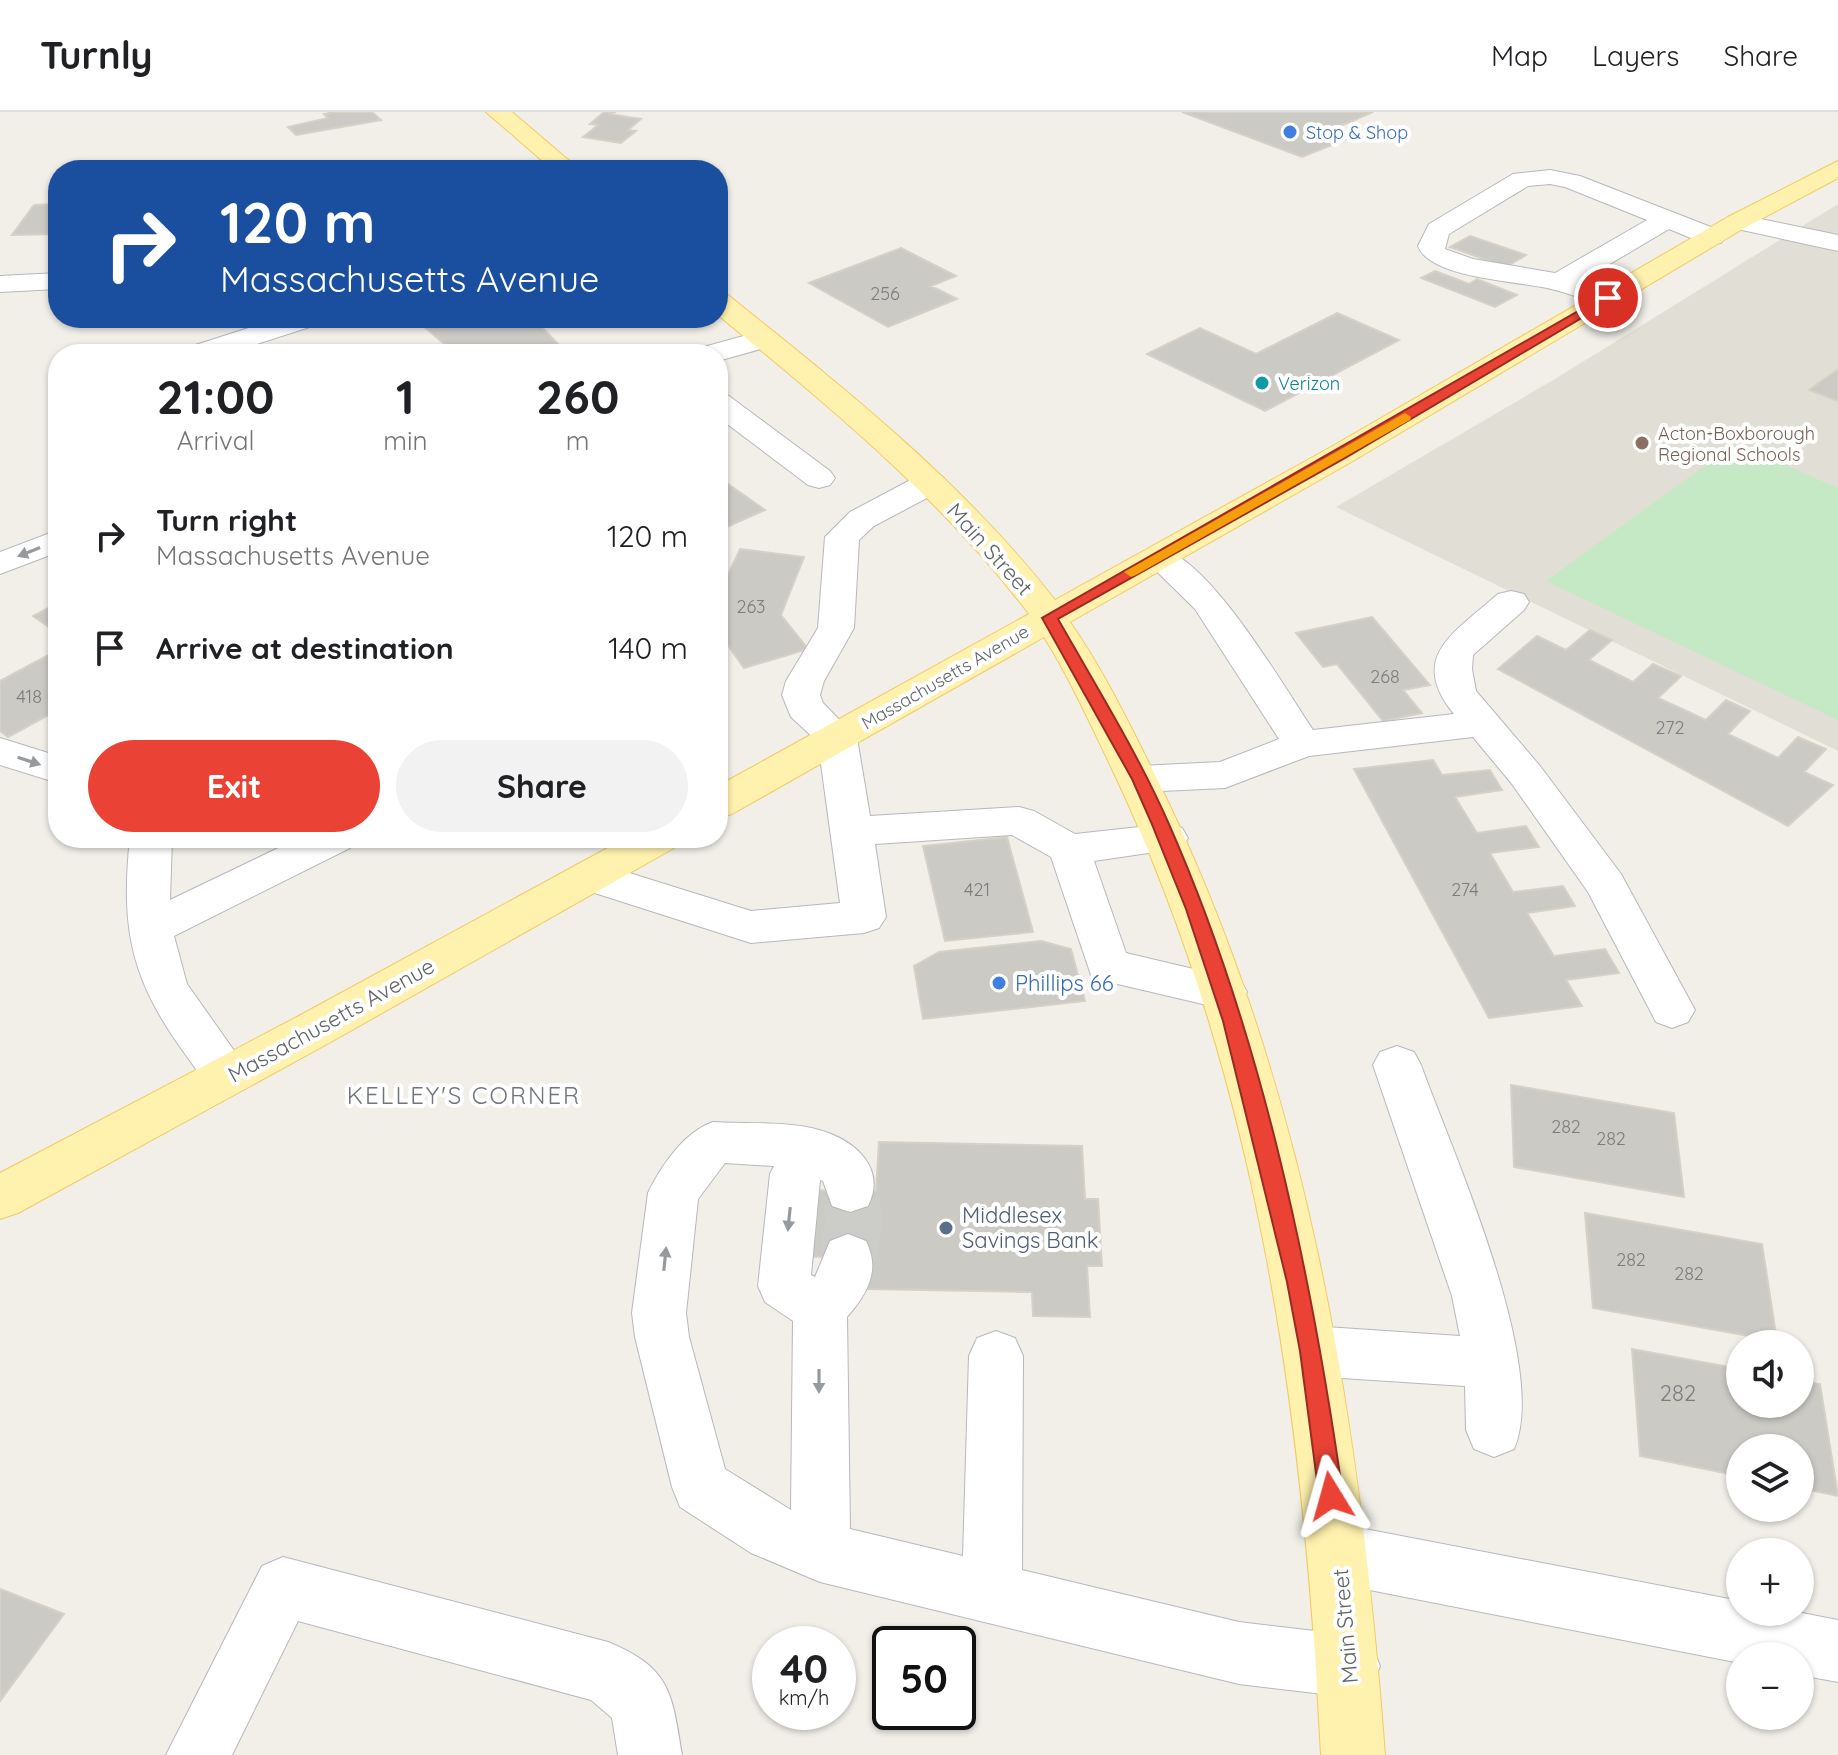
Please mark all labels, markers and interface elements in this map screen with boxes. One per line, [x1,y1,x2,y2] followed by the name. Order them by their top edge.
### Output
[40,31,153,79] text: Turnly
[1491,38,1548,73] text: Map
[1592,38,1679,73] text: Layers
[1723,38,1798,73] text: Share
[1306,121,1408,144] place label: Stop & Shop
[1281,123,1299,141] marker: Stop & Shop
[220,187,375,257] text: 120 m
[88,192,192,296] icon: right
[220,256,599,301] text: Massachusetts Avenue
[1574,264,1642,332] pin
[1586,276,1630,320] icon: arrive
[870,282,900,305] house number: 256
[157,366,275,426] text: 21:00
[396,366,415,426] text: 1
[536,366,619,426] text: 260
[1278,372,1340,395] place label: Verizon
[1253,374,1271,392] marker: Verizon
[1658,422,1815,466] place label: Acton-Boxborough Regional Schools
[177,424,255,457] text: Arrival
[383,424,427,457] text: min
[566,424,590,457] text: m
[1633,434,1651,452] marker: Acton-Boxborough Regional Schools
[941,497,1039,601] street label: Main Street
[156,501,297,539] text: Turn right
[88,514,132,558] icon: right
[607,517,688,555] text: 120 m
[156,539,430,572] text: Massachusetts Avenue
[17,545,41,558] one-way arrow
[736,595,766,618] house number: 263
[857,620,1033,734] street label: Massachusetts Avenue
[88,626,132,670] icon: arrive
[156,629,454,667] text: Arrive at destination
[608,629,688,667] text: 140 m
[1370,665,1400,688] house number: 268
[16,685,42,708] house number: 418
[1656,716,1684,739] house number: 272
[88,740,380,832] button: Exit
[396,740,688,832] button: Share
[17,755,41,767] one-way arrow
[964,878,990,901] house number: 421
[1451,878,1479,901] house number: 274
[223,952,439,1088] street label: Massachusetts Avenue
[1015,969,1114,997] place label: Phillips 66
[990,974,1008,992] marker: Phillips 66
[347,1080,581,1110] district label: KELLEY'S CORNER
[1551,1115,1581,1138] house number: 282
[1596,1127,1626,1150] house number: 282
[962,1201,1098,1254] place label: Middlesex Savings Bank
[782,1207,795,1232] one-way arrow
[937,1219,955,1237] marker: Middlesex Savings Bank
[659,1246,672,1271] one-way arrow
[1616,1248,1646,1271] house number: 282
[1674,1262,1704,1285] house number: 282
[1726,1330,1814,1730] map controls
[1726,1330,1814,1418] button: sound
[813,1369,825,1394] one-way arrow
[1660,1379,1696,1407] house number: 282
[1726,1434,1814,1522] button: layers
[1289,1454,1373,1538] position arrow
[1726,1538,1814,1626] button: +
[1326,1567,1364,1685] street label: Main Street
[872,1626,976,1730] speed limit sign: 50
[1726,1642,1814,1730] button: −
[780,1643,828,1693] text: 40
[779,1685,829,1710] text: km/h

